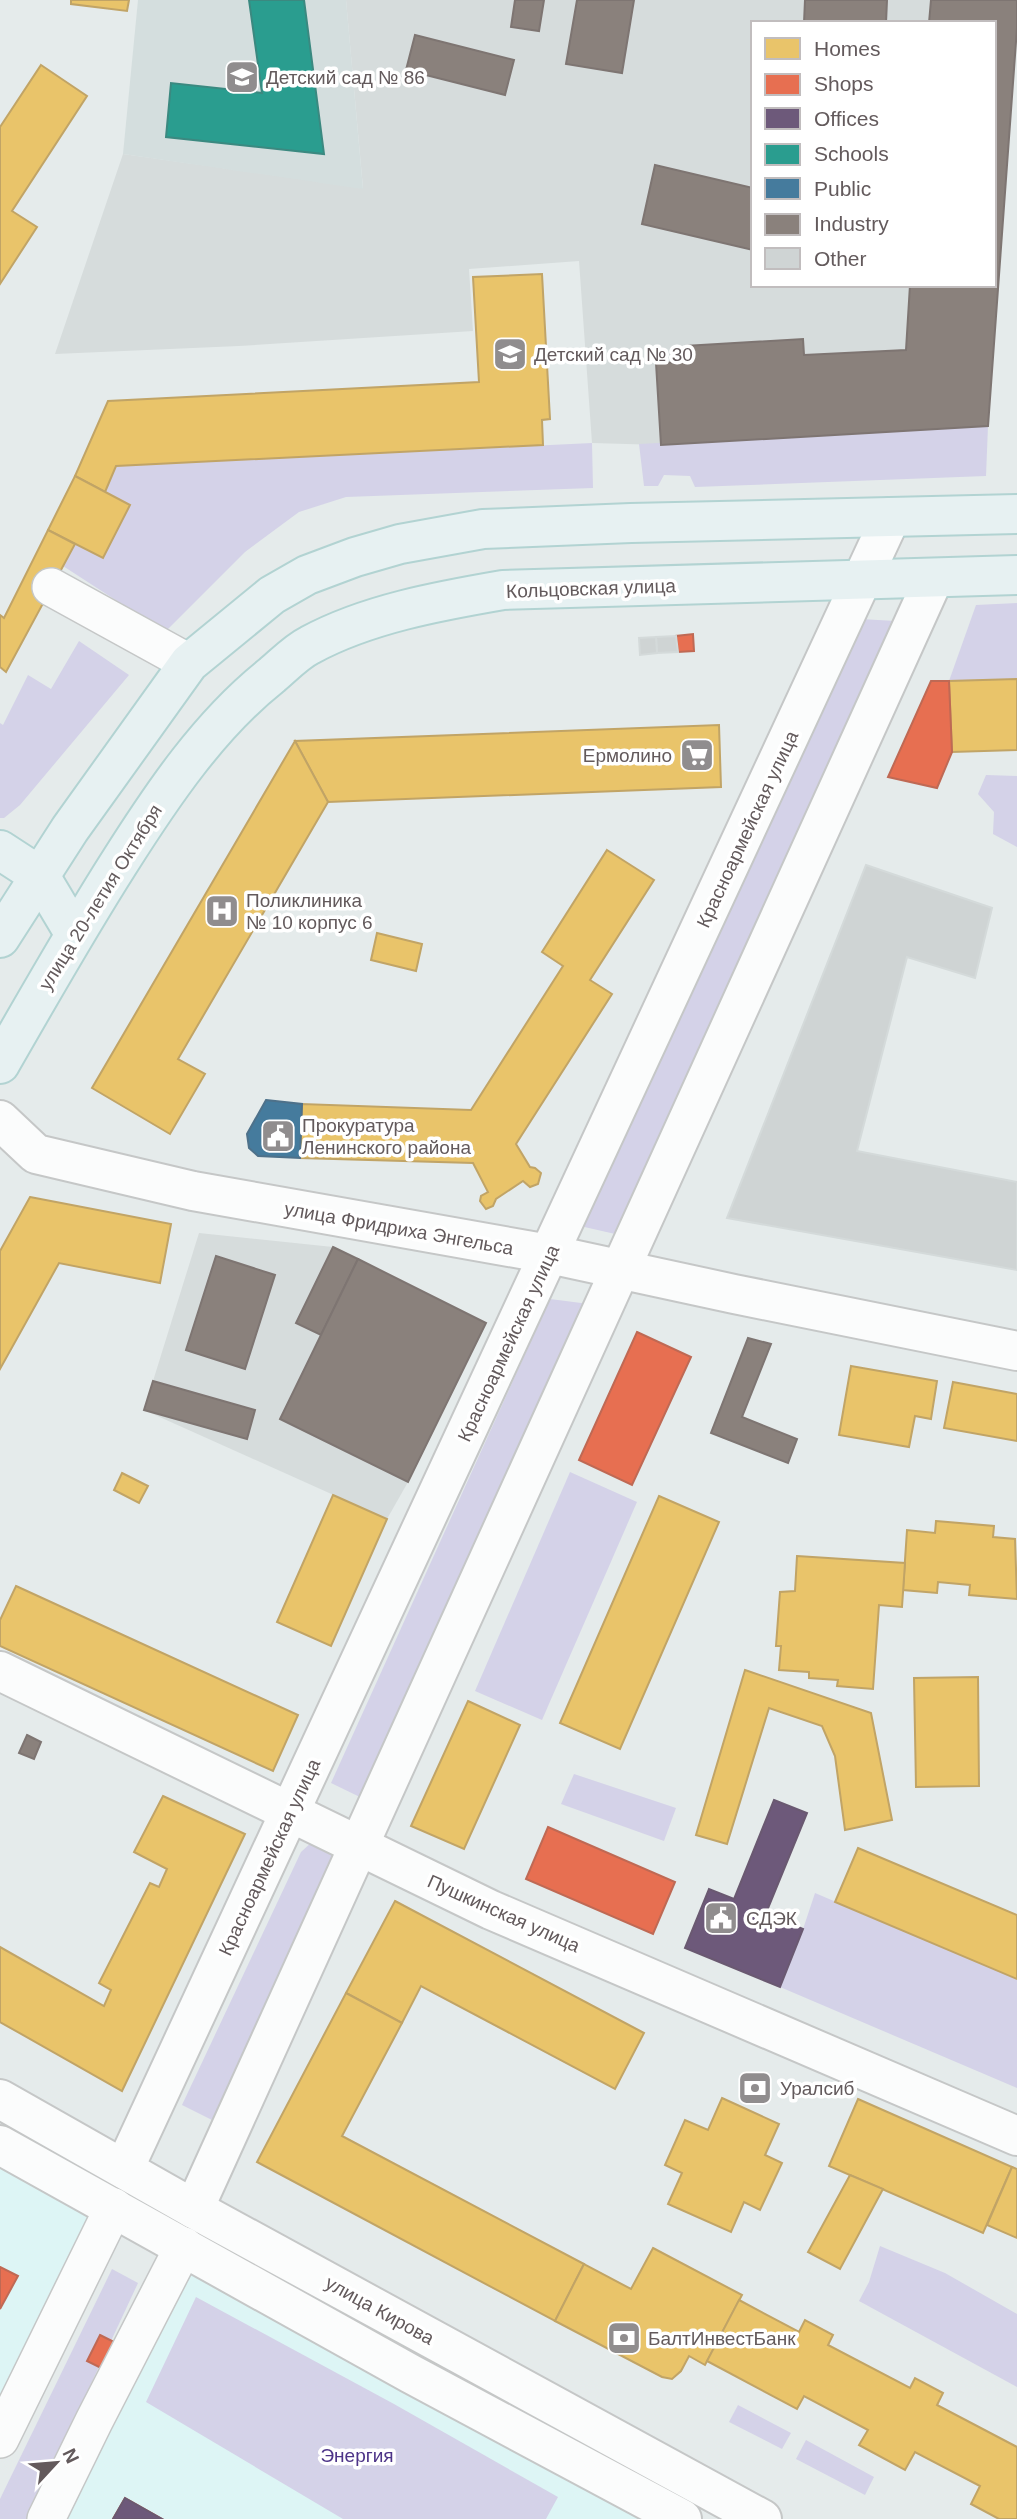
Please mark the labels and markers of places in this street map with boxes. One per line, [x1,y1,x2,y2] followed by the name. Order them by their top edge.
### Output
[223,58,261,96] school or university icon: Детский сад № 86
[266,67,425,88] place label: Детский сад № 86
[491,335,529,373] school or university icon: Детский сад № 30
[534,344,693,365] place label: Детский сад № 30
[678,736,716,774] supermarket icon: Ермолино
[583,745,672,766] place label: Ермолино
[246,890,373,933] place label: Поликлиника № 10 корпус 6
[203,892,241,930] hospital icon: Поликлиника № 10 корпус 6
[302,1115,471,1158] place label: Прокуратура Ленинского района
[259,1117,297,1155] public building icon: Прокуратура Ленинского района
[702,1899,740,1937] public building icon: СДЭК
[746,1908,797,1929] place label: СДЭК
[736,2069,774,2107] bank icon: Уралсиб
[780,2078,855,2099] place label: Уралсиб
[605,2319,643,2357] bank icon: БалтИнвестБанк
[648,2328,796,2349] place label: БалтИнвестБанк

